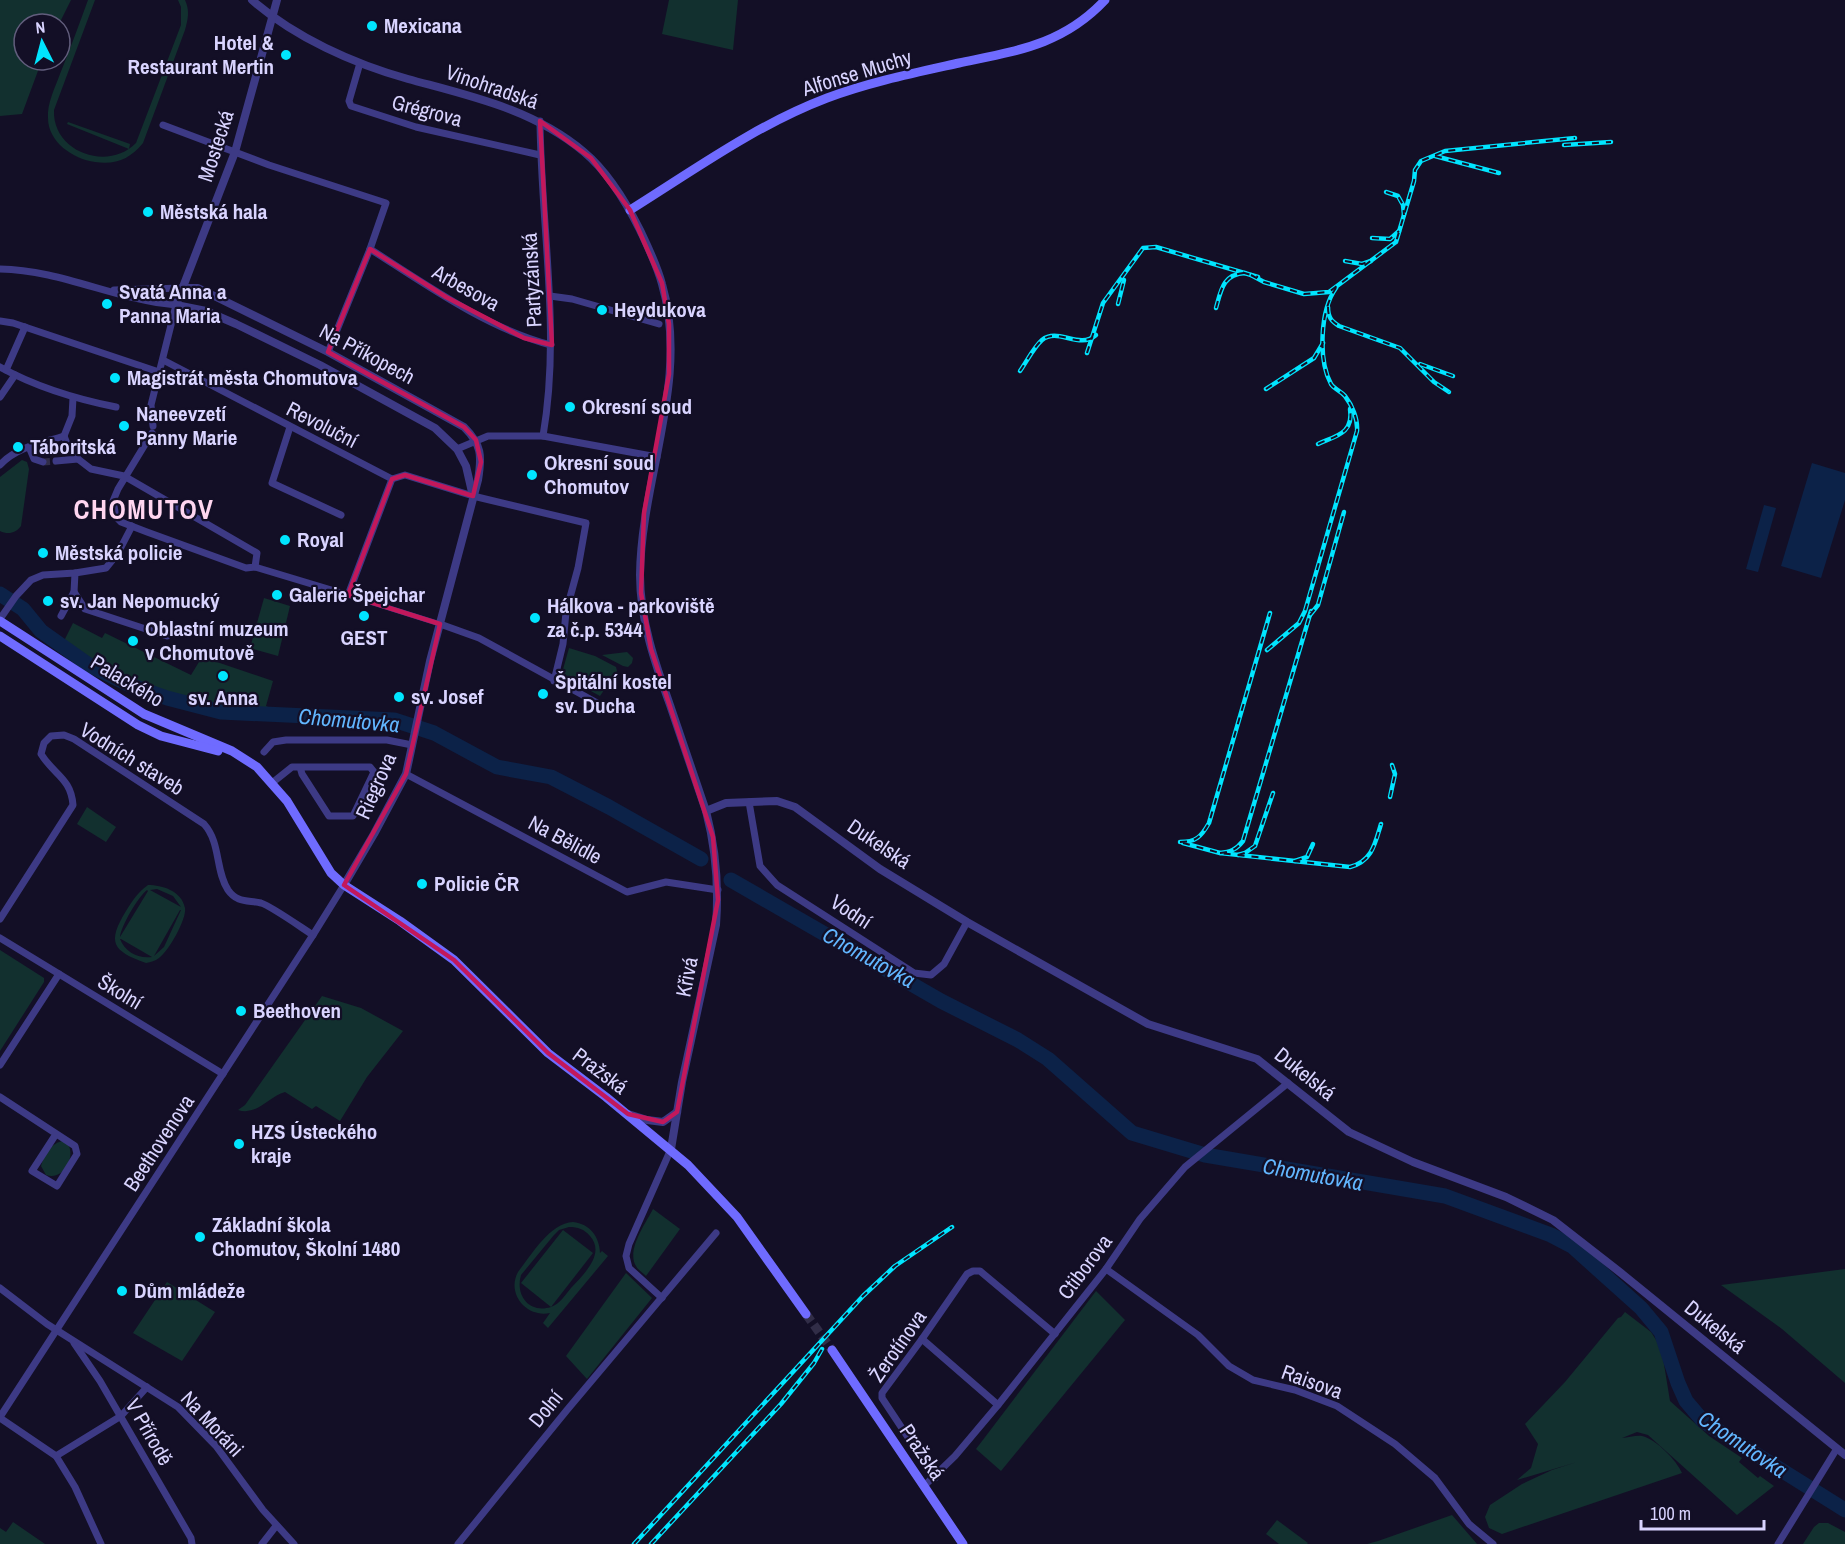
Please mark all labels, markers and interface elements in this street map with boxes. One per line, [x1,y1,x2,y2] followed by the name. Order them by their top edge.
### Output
[384,11,462,40] place label: Mexicana
[12,12,72,72] north arrow
[35,16,46,39] text: N
[365,19,379,33] marker: Mexicana
[128,28,275,81] place label: Hotel & Restaurant Mertin
[798,42,915,103] street label: Alfonse Muchy
[279,48,293,62] marker: Hotel & Restaurant Mertin
[442,57,543,116] street label: Vinohradská
[389,87,466,134] street label: Grégrova
[190,106,241,185] street label: Mostecká
[160,197,268,226] place label: Městská hala
[141,205,155,219] marker: Městská hala
[515,232,548,328] street label: Partyzánská
[427,257,505,318] street label: Arbesova
[119,277,227,330] place label: Svatá Anna a Panna Maria
[614,295,706,324] place label: Heydukova
[100,297,114,311] marker: Svatá Anna a Panna Maria
[595,303,609,317] marker: Heydukova
[314,316,420,391] street label: Na Příkopech
[127,363,358,392] place label: Magistrát města Chomutova
[108,371,122,385] marker: Magistrát města Chomutova
[582,392,692,421] place label: Okresní soud
[282,394,363,455] street label: Revoluční
[136,399,237,452] place label: Naneevzetí Panny Marie
[563,400,577,414] marker: Okresní soud
[117,419,131,433] marker: Naneevzetí Panny Marie
[30,432,116,461] place label: Táboritská
[11,440,25,454] marker: Táboritská
[544,448,654,501] place label: Okresní soud Chomutov
[525,468,539,482] marker: Okresní soud Chomutov
[74,491,214,527] district label: CHOMUTOV
[297,525,344,554] place label: Royal
[278,533,292,547] marker: Royal
[55,538,182,567] place label: Městská policie
[36,546,50,560] marker: Městská policie
[289,580,425,609] place label: Galerie Špejchar
[60,586,220,615] place label: sv. Jan Nepomucký
[270,588,284,602] marker: Galerie Špejchar
[547,591,715,644] place label: Hálkova - parkoviště za č.p. 5344
[41,594,55,608] marker: sv. Jan Nepomucký
[357,609,371,623] marker: GEST
[528,611,542,625] marker: Hálkova - parkoviště za č.p. 5344
[145,614,289,667] place label: Oblastní muzeum v Chomutově
[341,623,388,652] place label: GEST
[126,634,140,648] marker: Oblastní muzeum v Chomutově
[85,647,169,714] street label: Palackého
[555,667,672,720] place label: Špitální kostel sv. Ducha
[216,669,230,683] marker: sv. Anna
[411,682,484,711] place label: sv. Josef
[188,683,258,712] place label: sv. Anna
[536,687,550,701] marker: Špitální kostel sv. Ducha
[392,690,406,704] marker: sv. Josef
[297,701,401,739] water label: Chomutovka
[75,715,190,802] street label: Vodních staveb
[348,748,403,824] street label: Riegrova
[523,808,607,871] street label: Na Bělidle
[842,812,917,876] street label: Dukelská
[434,869,520,898] place label: Policie ČR
[415,877,429,891] marker: Policie ČR
[825,887,878,936] street label: Vodní
[817,919,921,995] water label: Chomutovka
[668,954,705,999] street label: Křivá
[92,967,148,1016] street label: Školní
[253,996,341,1025] place label: Beethoven
[234,1004,248,1018] marker: Beethoven
[567,1040,634,1101] street label: Pražská
[1269,1040,1342,1107] street label: Dukelská
[116,1088,201,1197] street label: Beethovenova
[251,1117,377,1170] place label: HZS Ústeckého kraje
[232,1137,246,1151] marker: HZS Ústeckého kraje
[1261,1150,1365,1198] water label: Chomutovka
[212,1210,400,1263] place label: Základní škola Chomutov, Školní 1480
[1051,1228,1119,1305] street label: Ctiborova
[193,1230,207,1244] marker: Základní škola Chomutov, Školní 1480
[134,1276,245,1305] place label: Dům mládeže
[115,1284,129,1298] marker: Dům mládeže
[1679,1293,1752,1360] street label: Dukelská
[862,1303,933,1388] street label: Žerotínova
[1278,1357,1347,1406] street label: Raisova
[174,1384,250,1463] street label: Na Moráni
[522,1384,570,1433] street label: Dolní
[119,1393,180,1471] street label: V Přírodě
[1693,1403,1793,1485] water label: Chomutovka
[893,1418,952,1486] street label: Pražská
[1641,1493,1764,1531] scale bar
[1650,1501,1691,1526] text: 100 m

